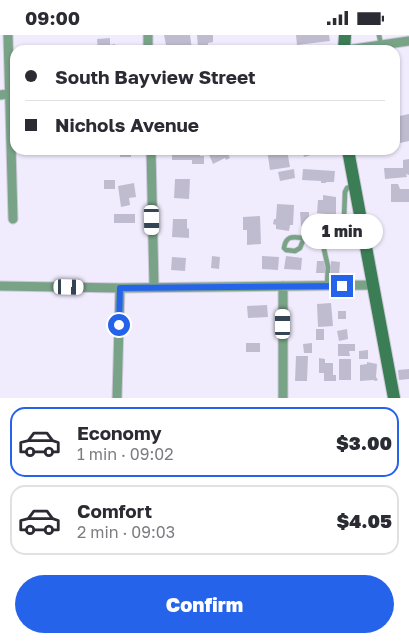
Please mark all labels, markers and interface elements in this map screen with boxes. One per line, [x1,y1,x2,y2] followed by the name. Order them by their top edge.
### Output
[25,6,80,29] text: 09:00
[55,65,256,88] text: South Bayview Street
[55,113,199,136] text: Nichols Avenue
[144,205,159,235] car
[301,213,383,249] callout: 1 min
[322,221,362,241] text: 1 min
[331,275,353,297] route end
[53,279,84,295] car
[275,309,290,339] car
[108,314,130,336] route start
[17,420,62,465] icon: car
[77,421,162,444] text: Economy
[336,431,392,454] text: $3.00
[77,444,173,464] text: 1 min · 09:02
[17,498,62,543] icon: car
[77,499,152,522] text: Comfort
[336,509,392,532] text: $4.05
[77,522,175,542] text: 2 min · 09:03
[15,575,394,633] button: Confirm

